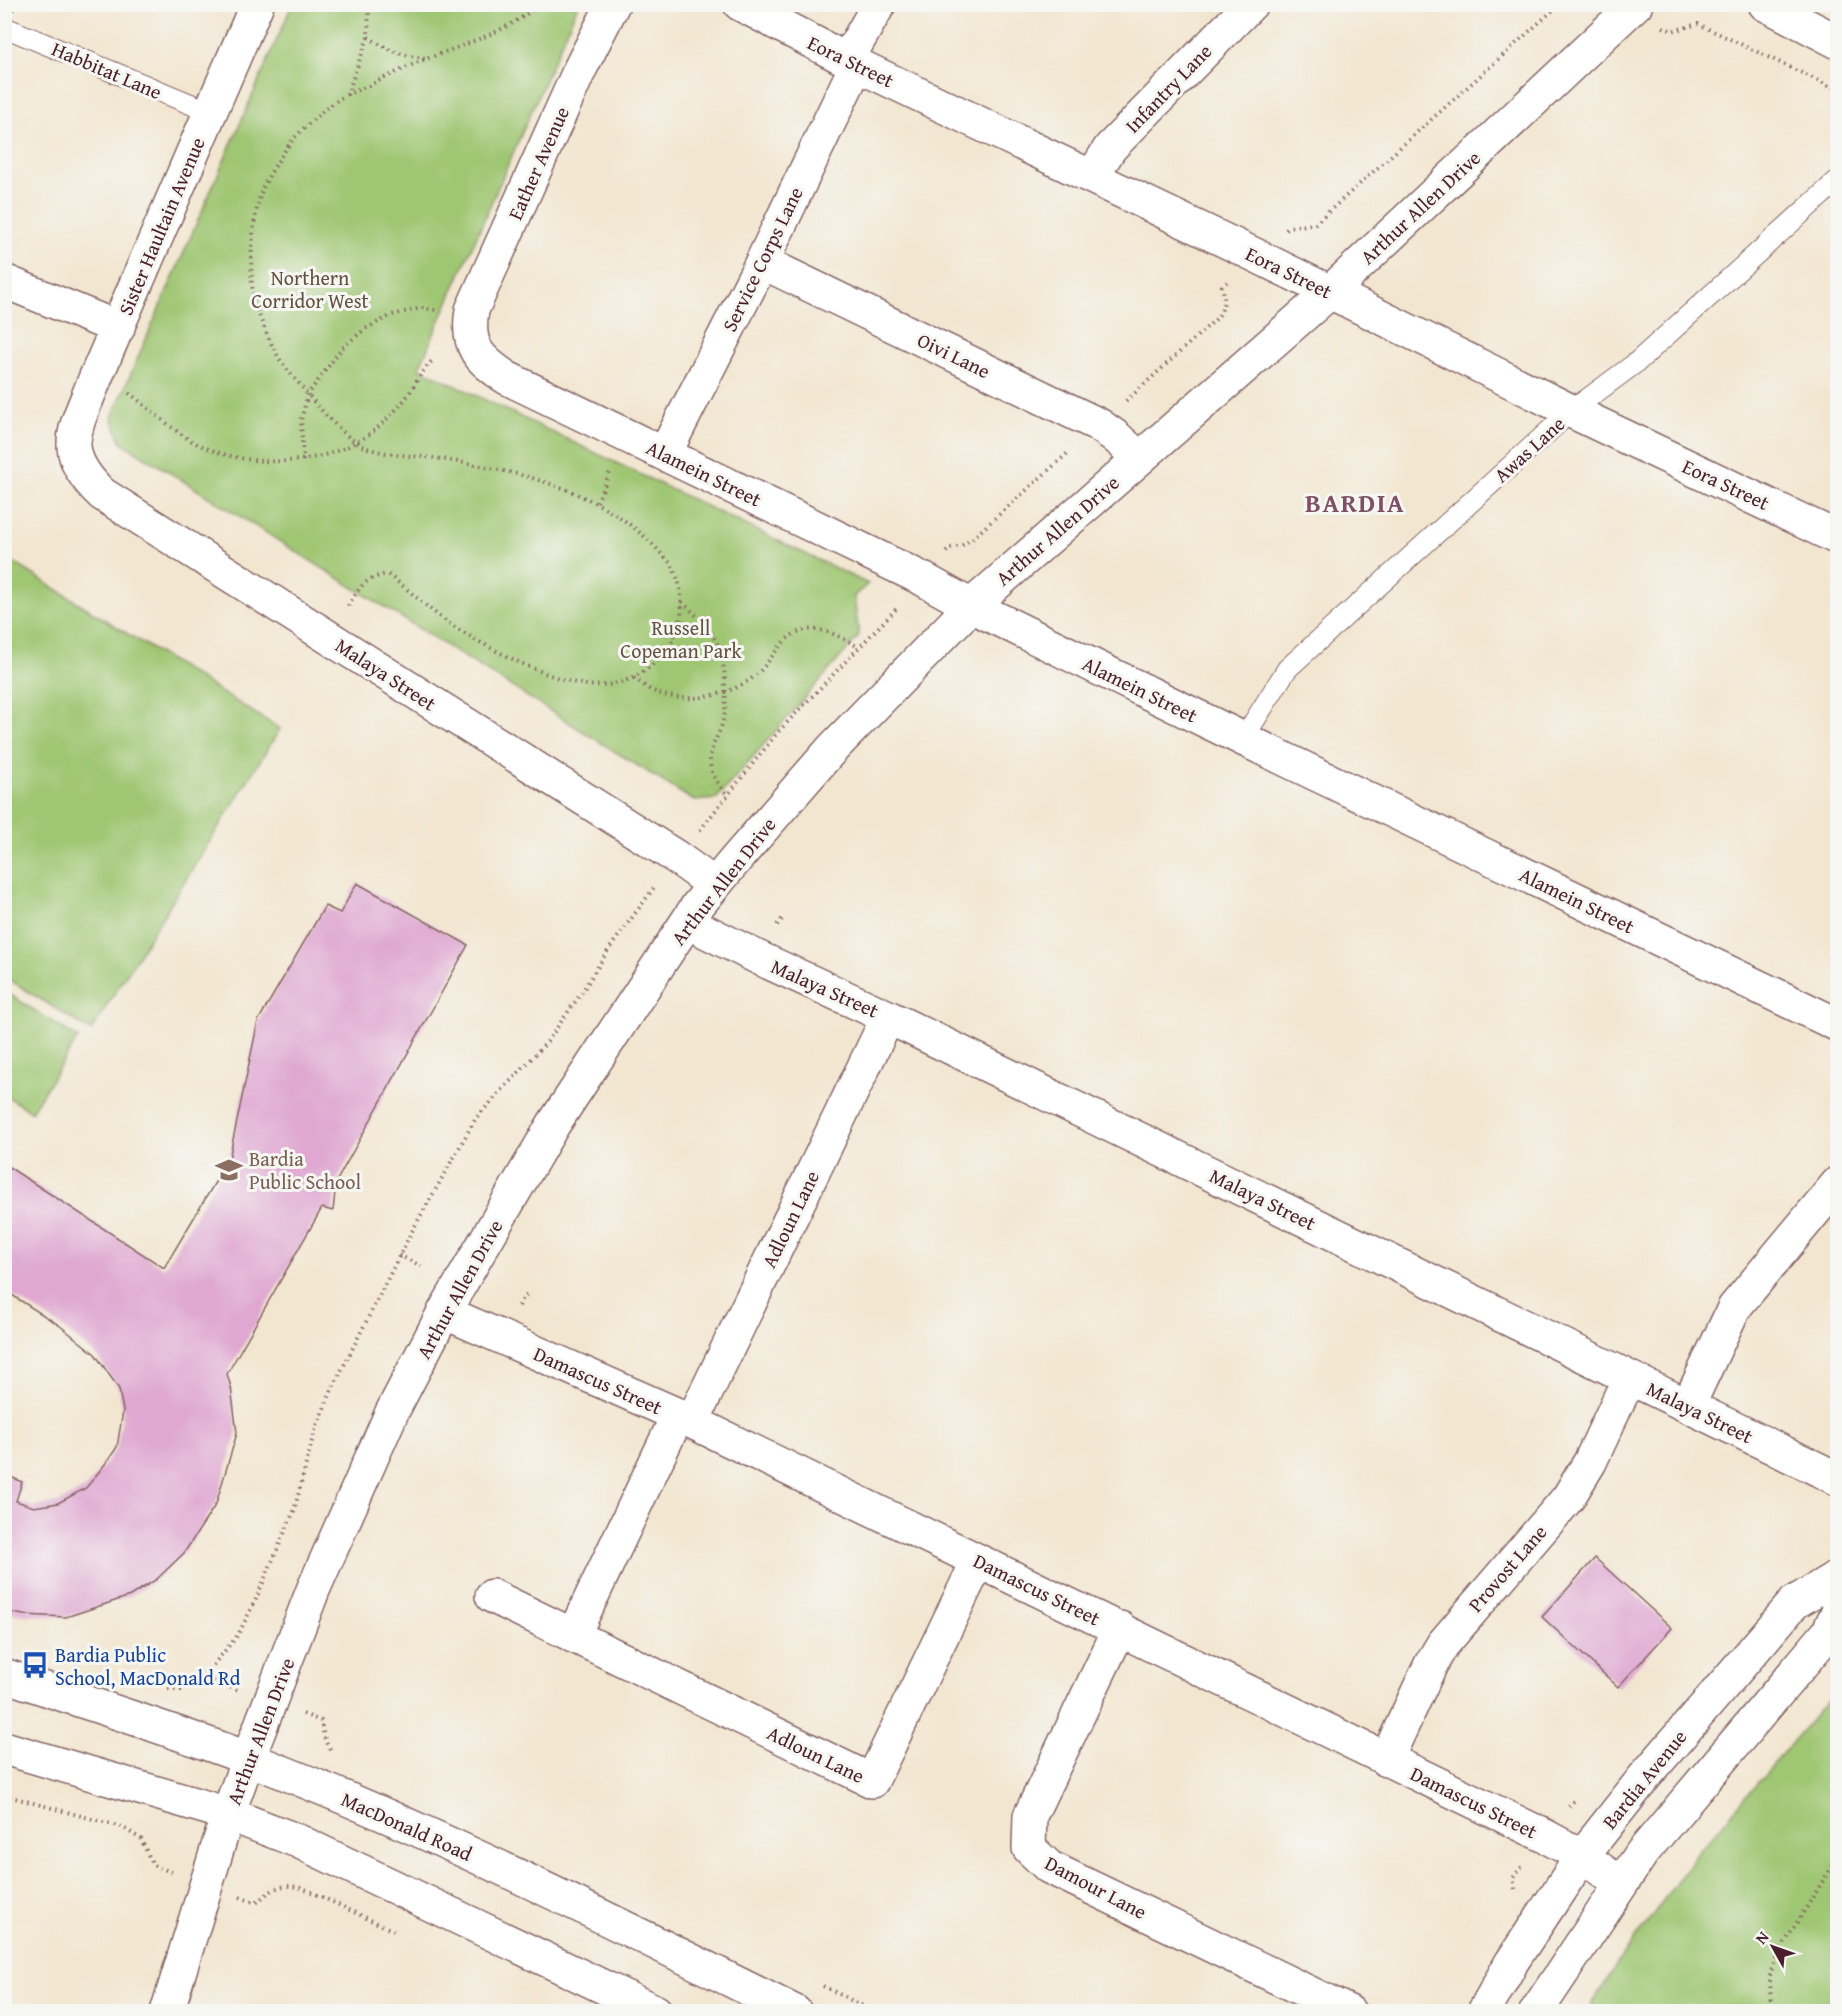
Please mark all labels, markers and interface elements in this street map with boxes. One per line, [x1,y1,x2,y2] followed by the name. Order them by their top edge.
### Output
[803,28,899,94] street label: Eora Street
[48,34,166,106] street label: Habbitat Lane
[1118,37,1218,139] street label: Infantry Lane
[500,102,576,224] street label: Eather Avenue
[110,133,212,319] street label: Sister Haultain Avenue
[1353,143,1487,271] street label: Arthur Allen Drive
[714,182,810,336] street label: Service Corps Lane
[1241,239,1337,305] street label: Eora Street
[251,263,369,315] park label: Northern Corridor West
[913,325,995,385] street label: Oivi Lane
[1487,409,1571,489] street label: Awas Lane
[642,433,766,513] street label: Alamein Street
[1678,451,1774,517] street label: Eora Street
[989,468,1125,592] street label: Arthur Allen Drive
[1305,483,1405,522] district label: BARDIA
[620,613,742,665] park label: Russell Copeman Park
[330,631,442,717] street label: Malaya Street
[1078,649,1202,729] street label: Alamein Street
[664,811,782,951] street label: Arthur Allen Drive
[1515,860,1639,940] street label: Alamein Street
[767,951,883,1025] street label: Malaya Street
[249,1144,361,1196] place label: Bardia Public School
[214,1155,244,1185] school or university icon: Bardia Public School
[1205,1161,1321,1237] street label: Malaya Street
[754,1165,826,1273] street label: Adloun Lane
[409,1214,509,1364] street label: Arthur Allen Drive
[529,1339,667,1421] street label: Damascus Street
[1642,1374,1758,1450] street label: Malaya Street
[1461,1518,1553,1618] street label: Provost Lane
[969,1546,1105,1632] street label: Damascus Street
[55,1640,241,1692] place label: Bardia Public School, MacDonald Rd
[20,1650,50,1680] bus stop icon: Bardia Public School, MacDonald Rd
[219,1653,301,1809] street label: Arthur Allen Drive
[762,1718,870,1790] street label: Adloun Lane
[1595,1723,1693,1835] street label: Bardia Avenue
[1406,1759,1542,1845] street label: Damascus Street
[337,1784,477,1868] street label: MacDonald Road
[1040,1848,1152,1926] street label: Damour Lane
[1743,1917,1803,1977] north arrow
[1749,1925,1774,1949] text: N

